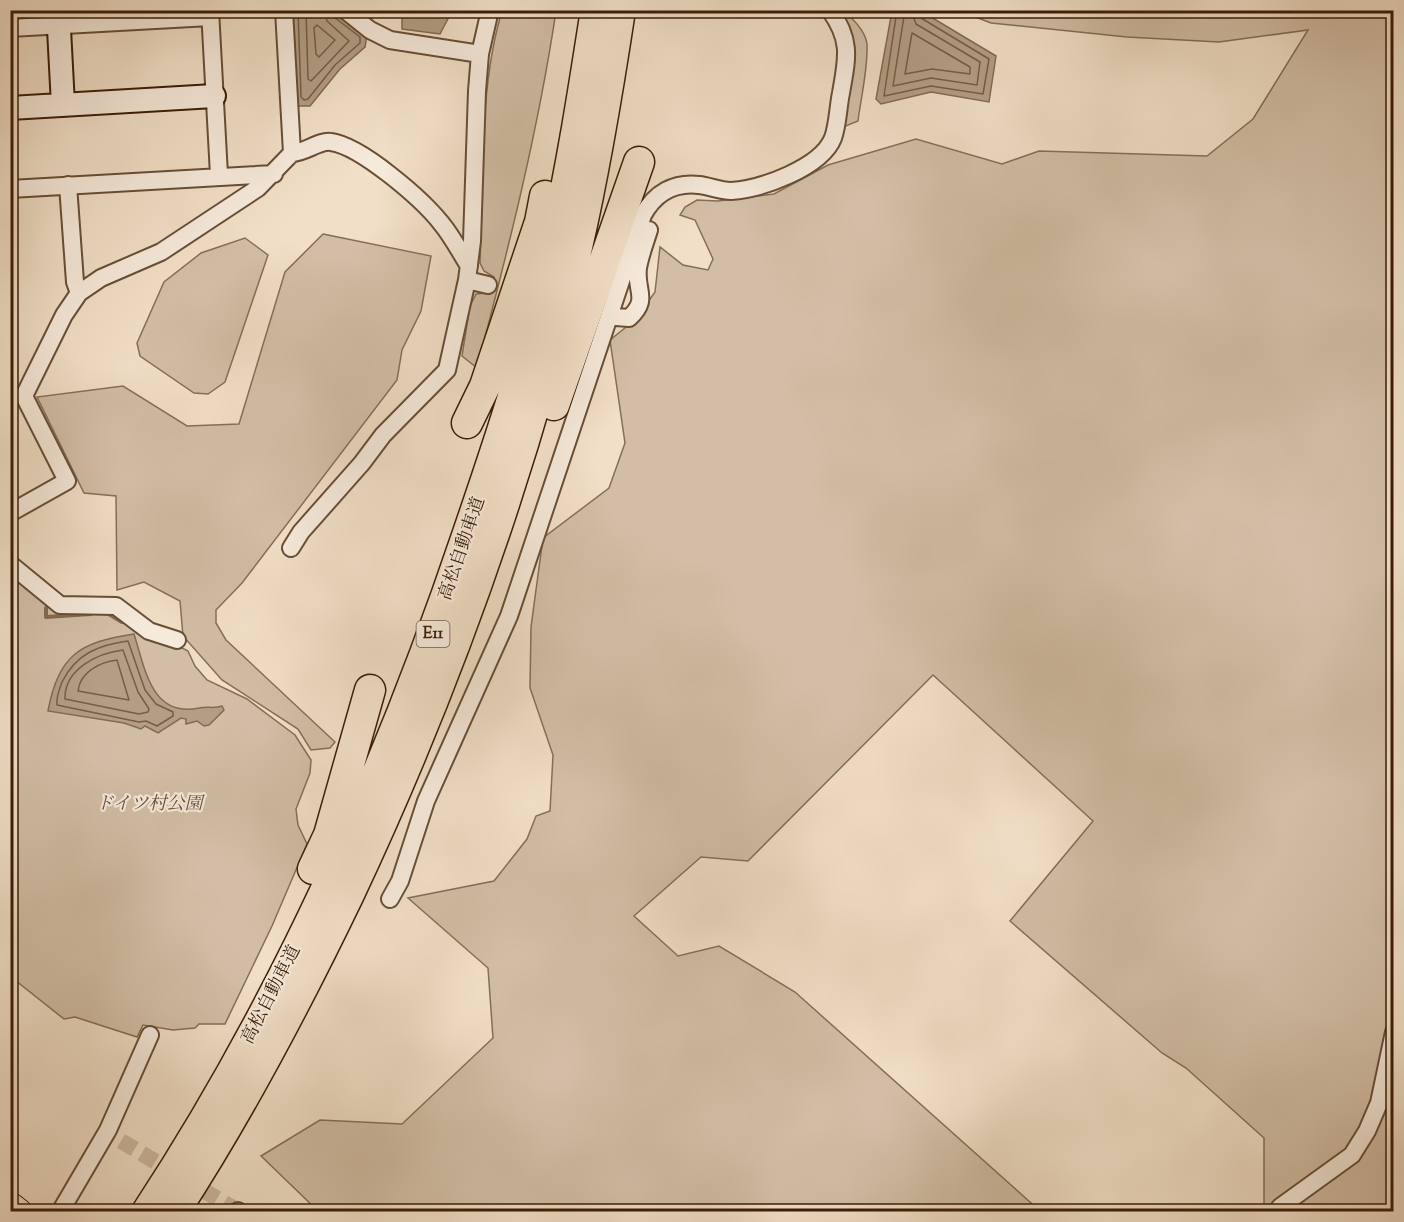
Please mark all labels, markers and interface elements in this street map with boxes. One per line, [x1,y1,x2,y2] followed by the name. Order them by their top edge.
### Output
[433,494,493,604] street label: 高松自動車道
[416,621,450,647] road number: E11
[95,792,206,818] park label: ドイツ村公園
[236,941,308,1049] street label: 高松自動車道

